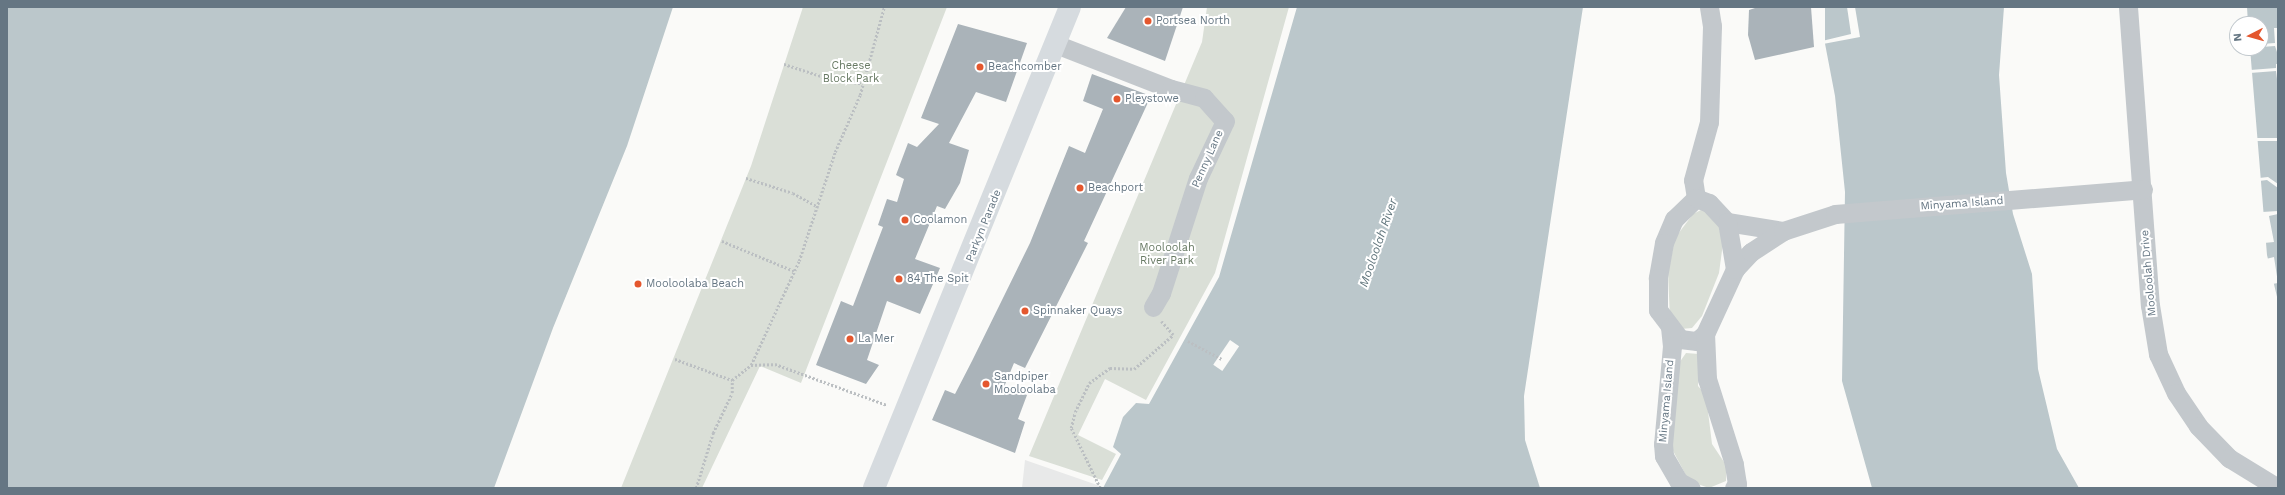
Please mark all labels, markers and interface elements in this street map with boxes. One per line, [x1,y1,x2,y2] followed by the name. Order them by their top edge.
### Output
[1156,14,1230,28] place label: Portsea North
[1143,16,1153,26] marker: Portsea North
[2229,16,2269,56] north arrow
[2231,32,2244,42] text: N
[823,60,879,86] park label: Cheese Block Park
[988,60,1062,74] place label: Beachcomber
[975,62,985,72] marker: Beachcomber
[1125,92,1179,106] place label: Pleystowe
[1112,94,1122,104] marker: Pleystowe
[1189,128,1227,190] street label: Penny Lane
[1088,181,1143,195] place label: Beachport
[1075,183,1085,193] marker: Beachport
[964,188,1004,264] street label: Parkyn Parade
[1920,195,2004,213] street label: Minyama Island
[1357,197,1401,289] water label: Mooloolah River
[913,213,967,227] place label: Coolamon
[900,215,910,225] marker: Coolamon
[2139,229,2159,317] street label: Mooloolah Drive
[1139,242,1195,268] park label: Mooloolah River Park
[907,272,969,286] place label: 84 The Spit
[894,274,904,284] marker: 84 The Spit
[646,277,744,291] place label: Mooloolaba Beach
[633,279,643,289] marker: Mooloolaba Beach
[1033,304,1123,318] place label: Spinnaker Quays
[1020,306,1030,316] marker: Spinnaker Quays
[858,332,895,346] place label: La Mer
[845,334,855,344] marker: La Mer
[1657,359,1677,443] street label: Minyama Island
[994,371,1056,397] place label: Sandpiper Mooloolaba
[981,379,991,389] marker: Sandpiper Mooloolaba

